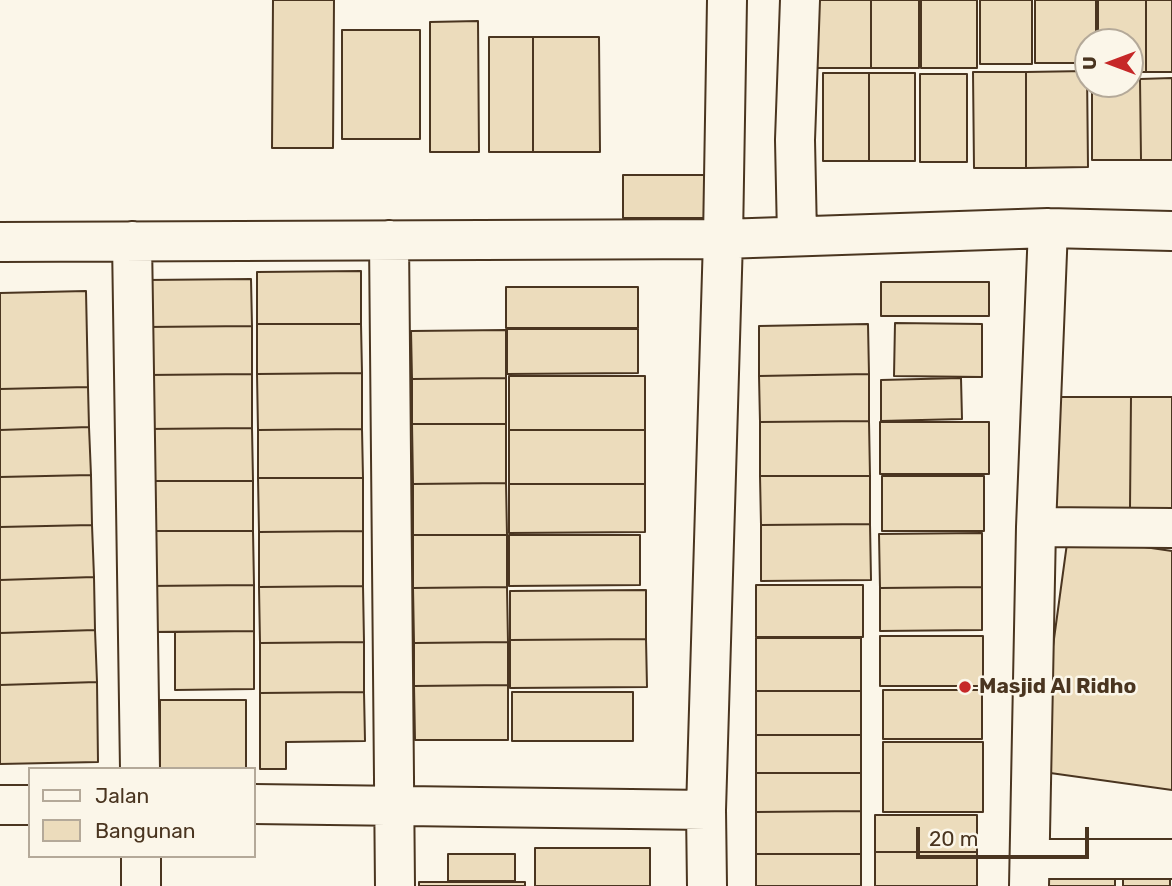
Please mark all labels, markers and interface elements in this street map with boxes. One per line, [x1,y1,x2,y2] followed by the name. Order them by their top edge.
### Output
[1074,28,1144,98] north arrow
[1078,56,1101,70] text: U
[979,674,1136,700] place label: Masjid Al Ridho
[957,679,973,695] marker: Masjid Al Ridho
[28,767,256,858] legend
[95,783,149,808] text: Jalan
[920,812,1093,856] scale bar
[95,818,196,843] text: Bangunan
[929,826,978,851] text: 20 m

